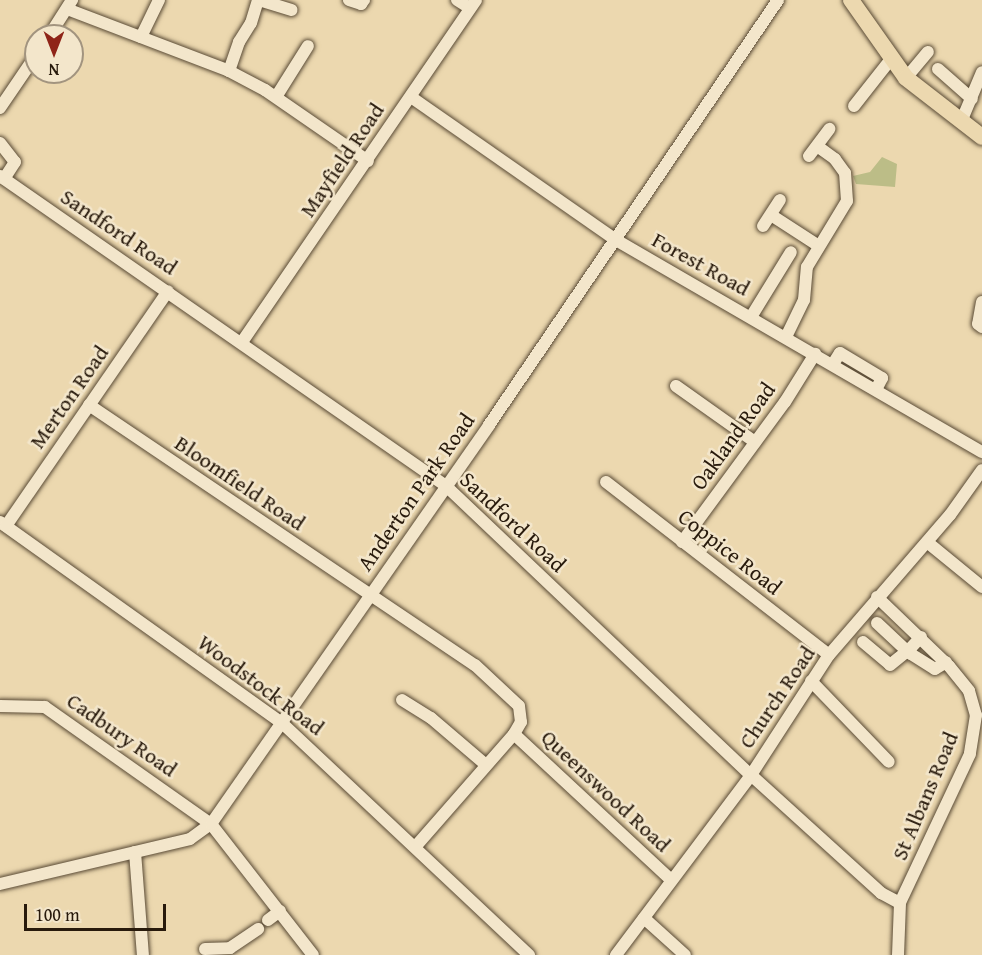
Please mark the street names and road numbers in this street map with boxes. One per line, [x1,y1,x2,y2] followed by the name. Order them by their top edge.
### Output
[294,98,390,222] street label: Mayfield Road
[56,183,182,281] street label: Sandford Road
[648,226,754,302] street label: Forest Road
[24,340,114,454] street label: Merton Road
[685,377,781,495] street label: Oakland Road
[352,408,480,576] street label: Anderton Park Road
[170,430,310,536] street label: Bloomfield Road
[455,466,571,578] street label: Sandford Road
[673,503,787,601] street label: Coppice Road
[193,629,329,741] street label: Woodstock Road
[733,641,821,753] street label: Church Road
[62,687,182,783] street label: Cadbury Road
[536,724,676,858] street label: Queenswood Road
[886,728,964,864] street label: St Albans Road

